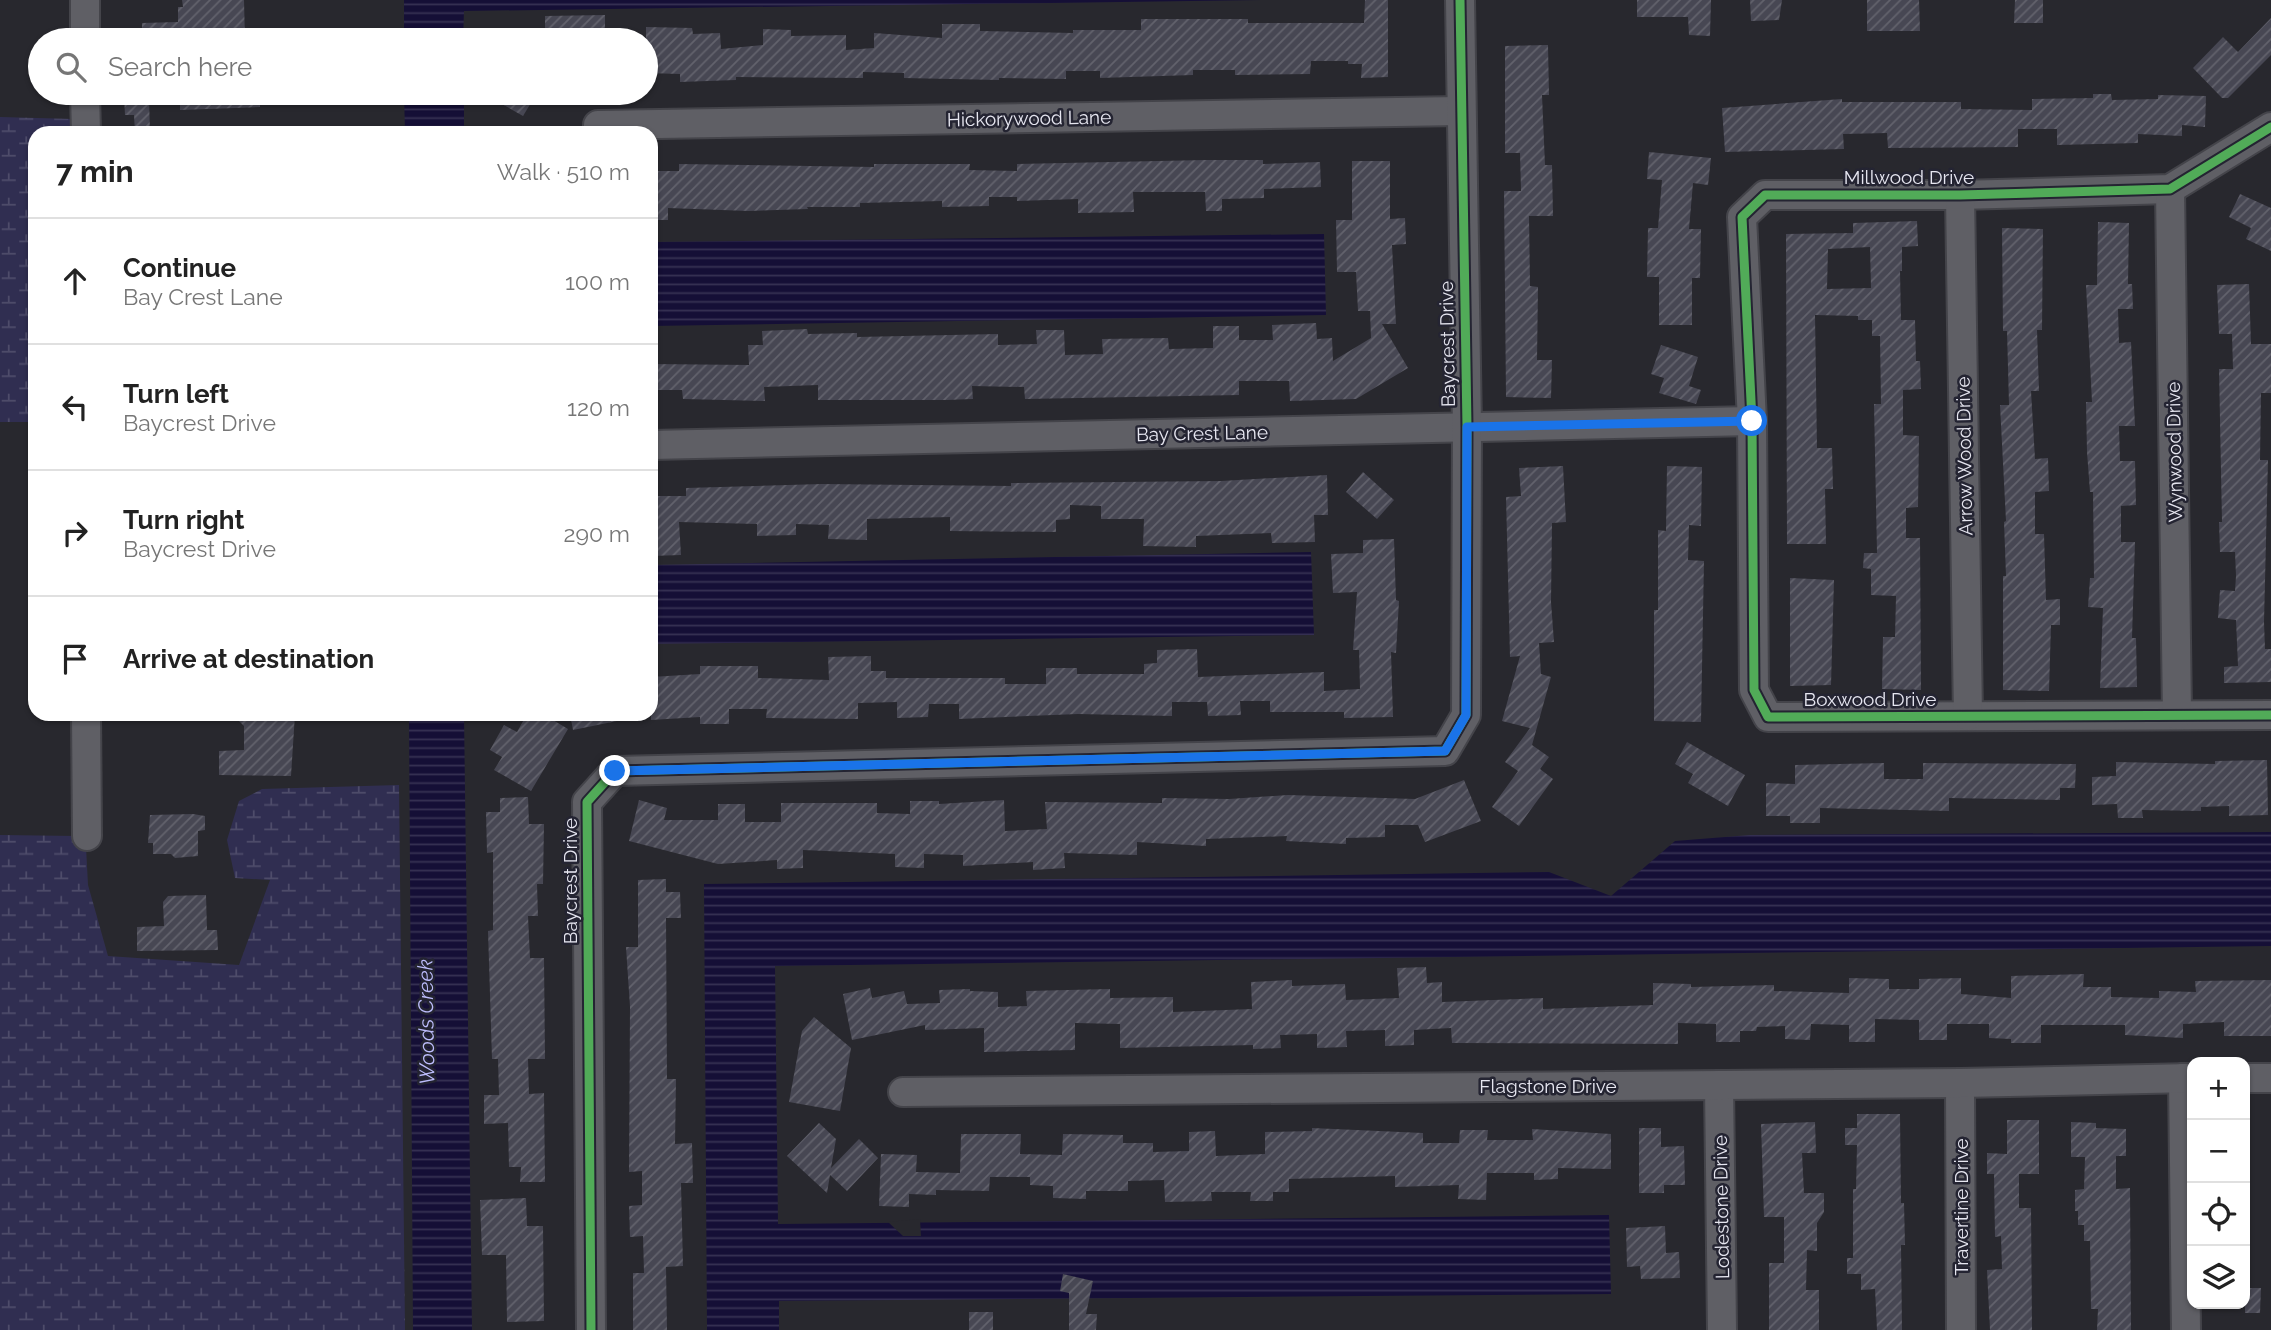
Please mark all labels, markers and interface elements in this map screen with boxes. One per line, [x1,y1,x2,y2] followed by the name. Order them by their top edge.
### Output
[28,28,658,105] search box
[52,48,90,86] icon: search
[108,52,252,82] text: Search here
[947,106,1111,130] street label: Hickorywood Lane
[56,154,134,189] text: 7 min
[497,158,630,185] text: Walk · 510 m
[1844,166,1974,188] street label: Millwood Drive
[123,253,236,283] text: Continue
[56,262,94,300] icon: ahead
[565,268,630,295] text: 100 m
[1435,281,1459,407] street label: Baycrest Drive
[123,283,283,310] text: Bay Crest Lane
[1952,376,1976,536] street label: Arrow Wood Drive
[123,379,229,409] text: Turn left
[2162,382,2186,522] street label: Wynwood Drive
[56,388,94,426] icon: left
[567,394,630,421] text: 120 m
[1736,405,1767,436] route start
[123,409,276,436] text: Baycrest Drive
[1136,421,1268,445] street label: Bay Crest Lane
[123,505,244,535] text: Turn right
[56,514,94,552] icon: right
[563,520,630,547] text: 290 m
[123,535,276,562] text: Baycrest Drive
[56,640,94,678] icon: arrive
[123,644,374,674] text: Arrive at destination
[1804,688,1936,710] street label: Boxwood Drive
[599,755,630,786] route end
[559,818,581,944] street label: Baycrest Drive
[412,959,440,1085] water label: Woods Creek
[2187,1057,2250,1309] map controls
[2187,1057,2250,1120] button: +
[1479,1075,1617,1097] street label: Flagstone Drive
[2187,1120,2250,1183] button: −
[1709,1135,1733,1279] street label: Lodestone Drive
[1950,1138,1972,1276] street label: Travertine Drive
[2187,1183,2250,1246] button: locate
[2187,1246,2250,1309] button: layers

